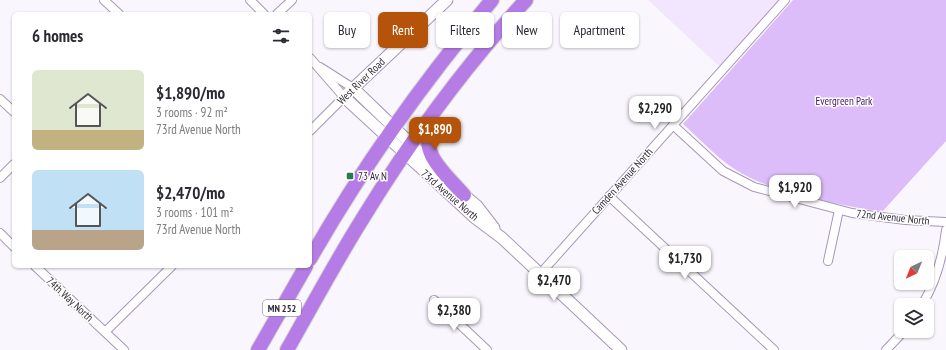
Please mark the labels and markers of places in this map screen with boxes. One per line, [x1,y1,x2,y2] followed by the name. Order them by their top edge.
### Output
[622,96,688,130] pin: $2,290
[402,117,468,151] pin: $1,890
[358,169,387,183] place label: 73 Av N
[345,171,355,181] marker: 73 Av N
[762,175,828,209] pin: $1,920
[652,246,718,280] pin: $1,730
[521,268,587,302] pin: $2,470
[421,298,487,332] pin: $2,380

